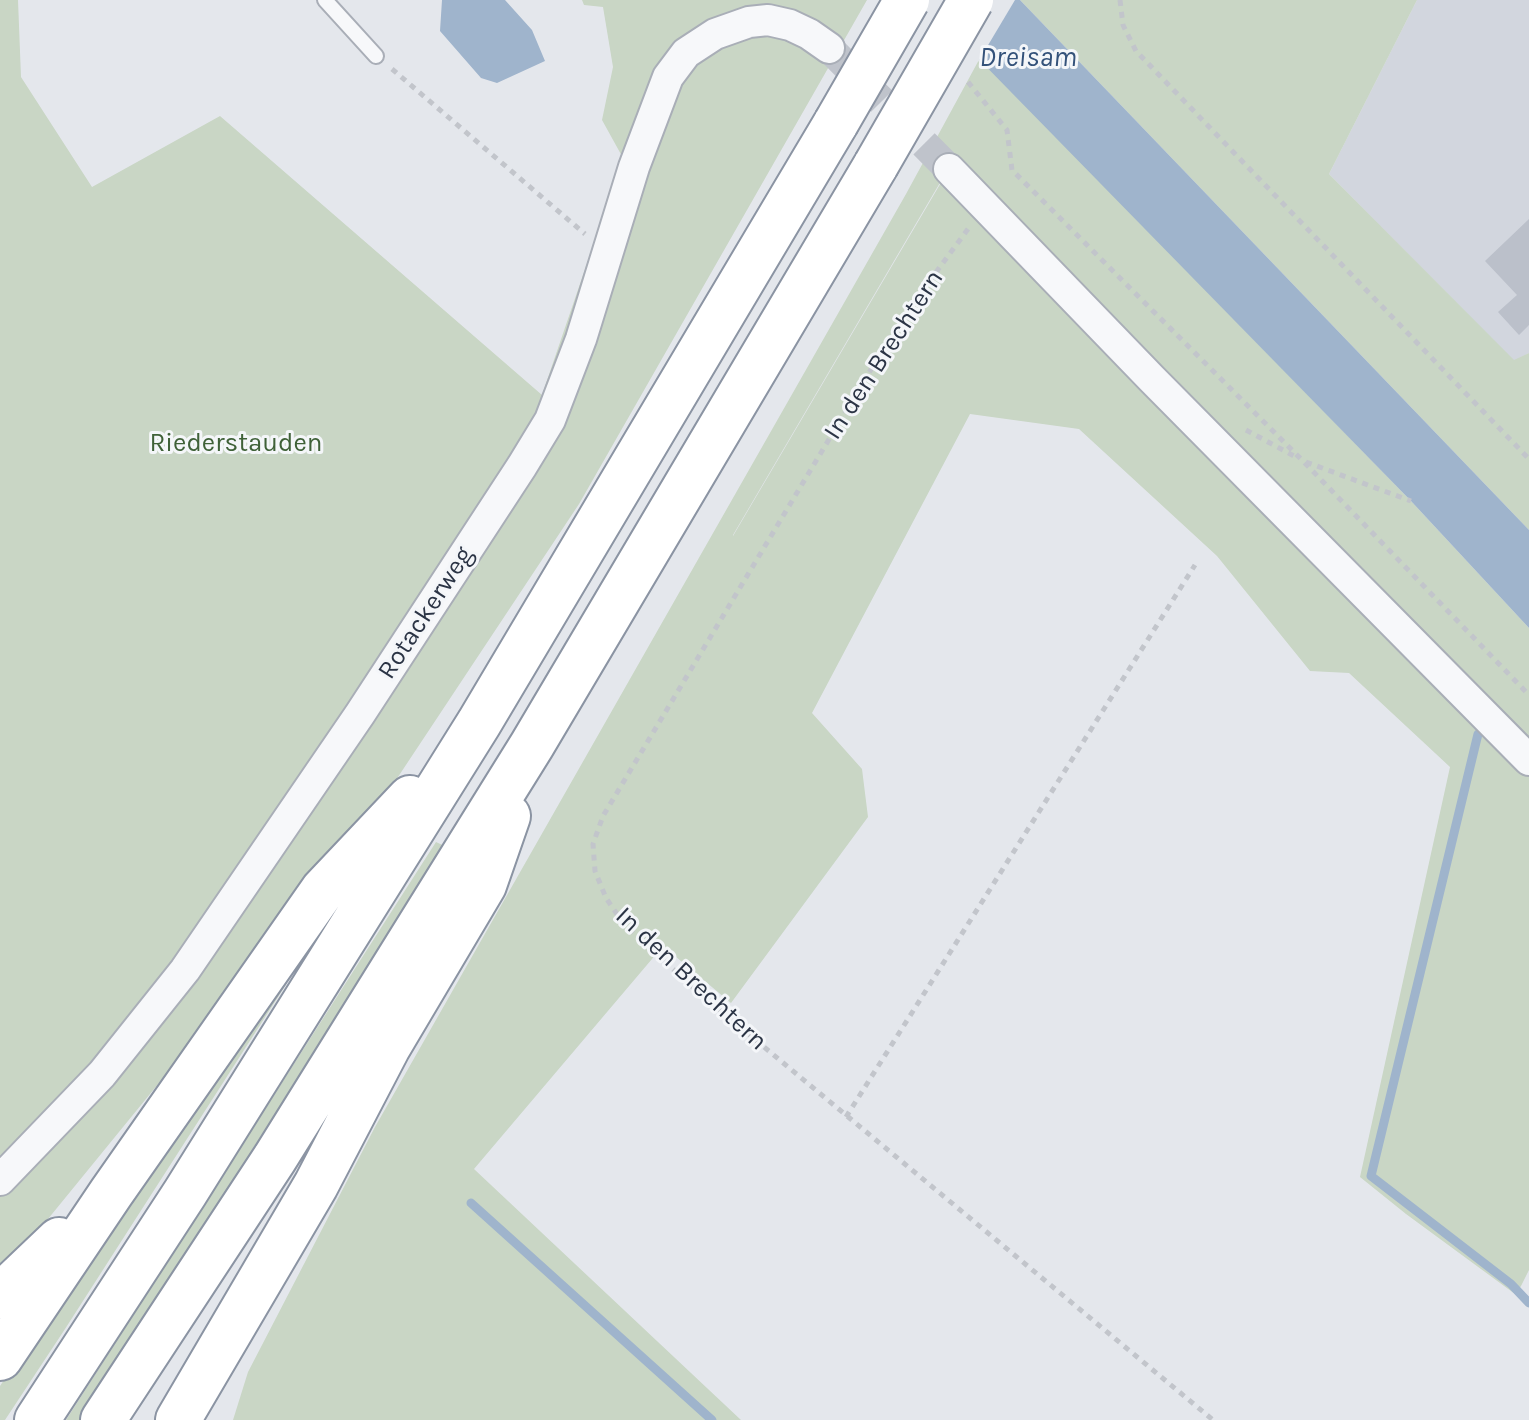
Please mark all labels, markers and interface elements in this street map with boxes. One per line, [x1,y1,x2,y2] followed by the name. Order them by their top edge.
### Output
[979,41,1077,75] water label: Dreisam
[818,264,950,446] street label: In den Brechtern
[149,428,323,460] park label: Riederstauden
[372,541,480,685] street label: Rotackerweg
[609,901,773,1057] street label: In den Brechtern

